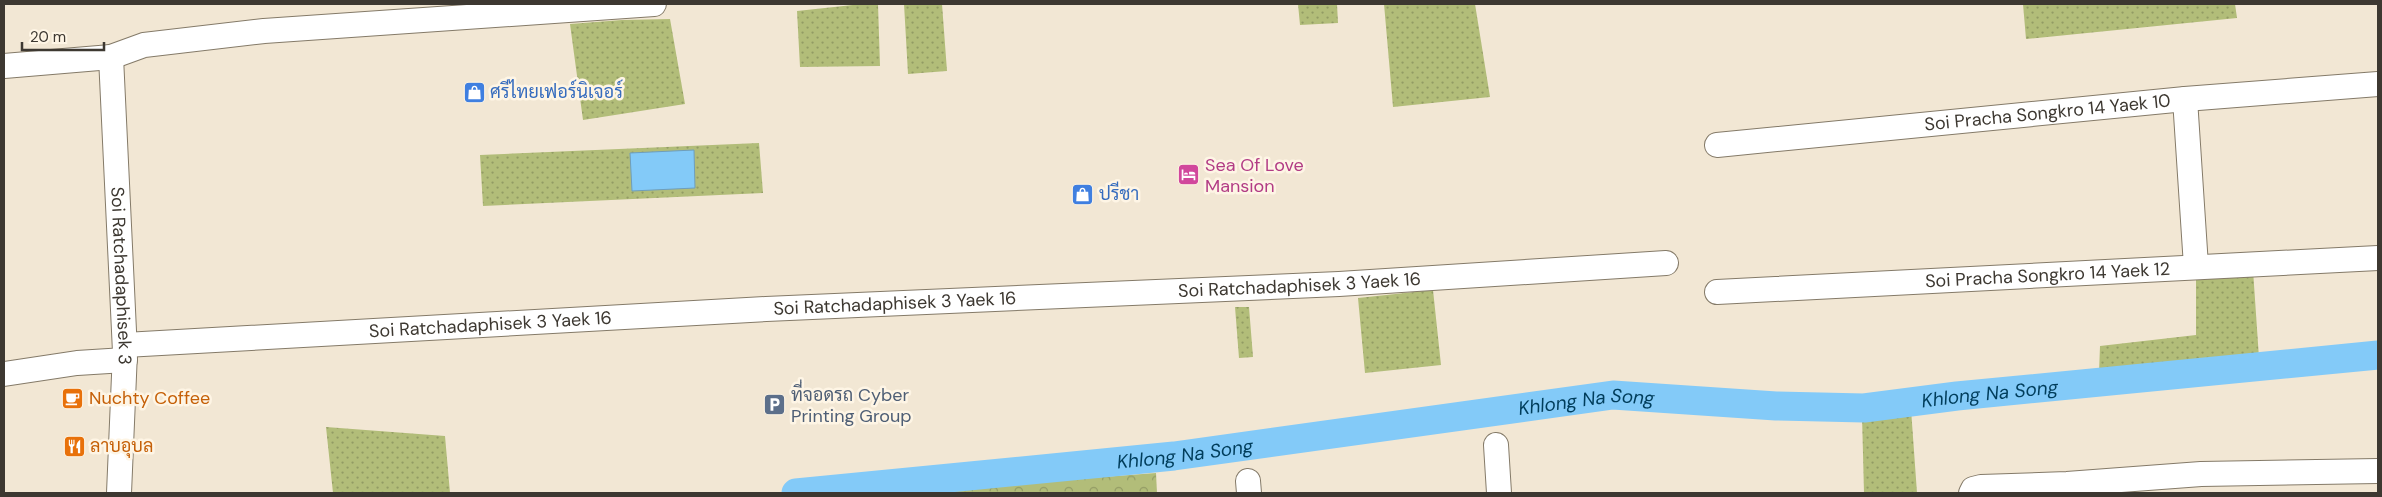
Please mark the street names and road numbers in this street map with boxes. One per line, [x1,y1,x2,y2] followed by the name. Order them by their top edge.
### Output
[1923,88,2172,137] street label: Soi Pracha Songkro 14 Yaek 10
[105,186,137,365] street label: Soi Ratchadaphisek 3
[1924,257,2171,293] street label: Soi Pracha Songkro 14 Yaek 12
[1177,267,1422,303] street label: Soi Ratchadaphisek 3 Yaek 16
[773,286,1017,321] street label: Soi Ratchadaphisek 3 Yaek 16
[368,306,612,343] street label: Soi Ratchadaphisek 3 Yaek 16

